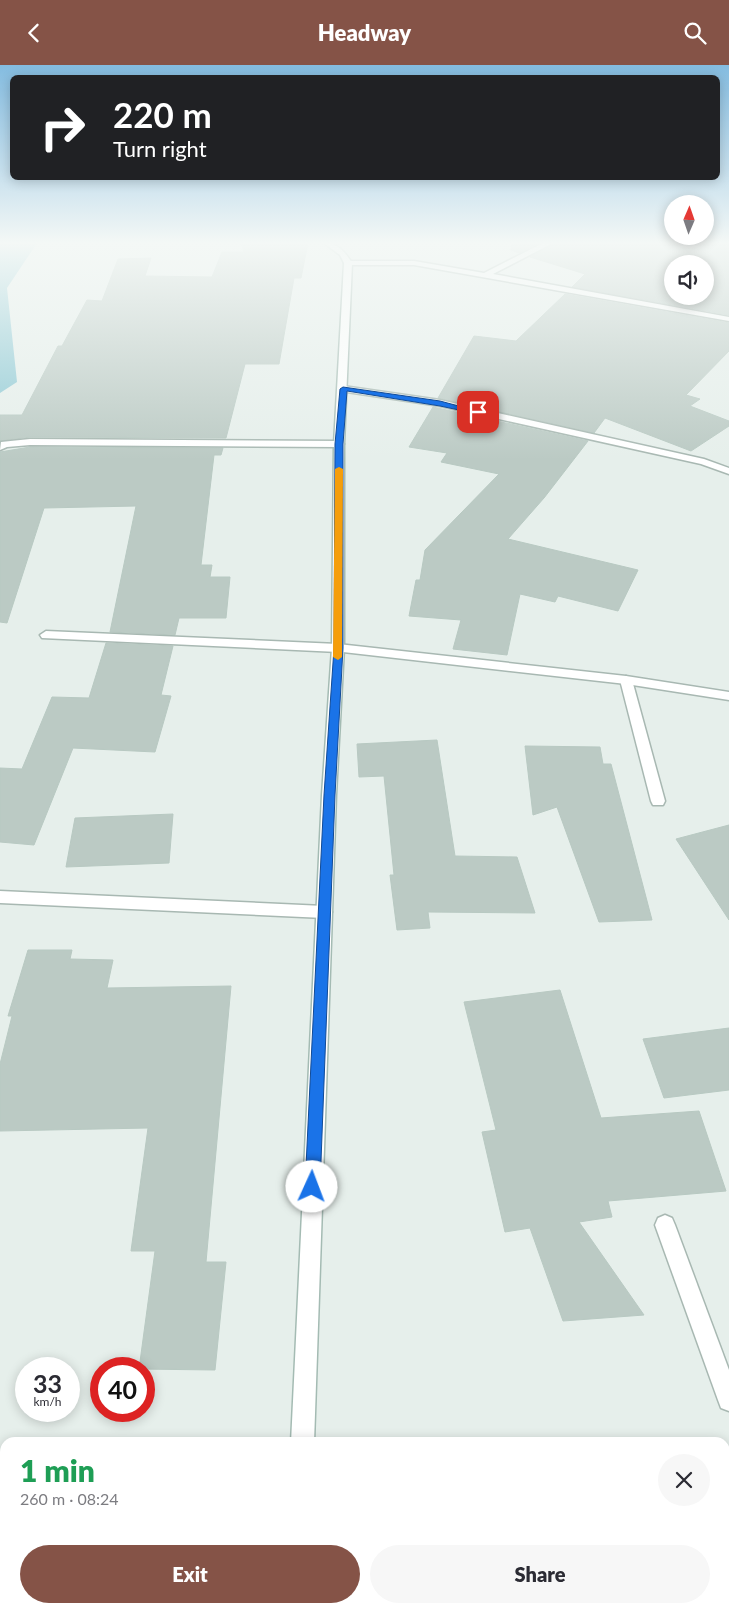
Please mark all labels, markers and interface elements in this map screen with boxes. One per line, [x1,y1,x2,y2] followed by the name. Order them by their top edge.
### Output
[20,19,48,47] icon: back
[318,19,411,46] text: Headway
[681,19,709,47] icon: search
[113,93,212,135] text: 220 m
[30,95,95,160] icon: right
[113,135,207,162] text: Turn right
[664,195,714,245] north arrow
[664,195,714,305] map controls
[664,255,714,305] button: sound
[457,391,499,433] pin
[464,398,492,426] icon: arrive
[285,1160,337,1212] position arrow
[90,1357,155,1422] speed limit sign: 40
[33,1368,62,1398] text: 33
[33,1394,62,1409] text: km/h
[20,1452,95,1488] text: 1 min
[658,1454,710,1506] button: close
[20,1489,119,1508] text: 260 m · 08:24
[20,1545,360,1603] button: Exit
[370,1545,710,1603] button: Share

